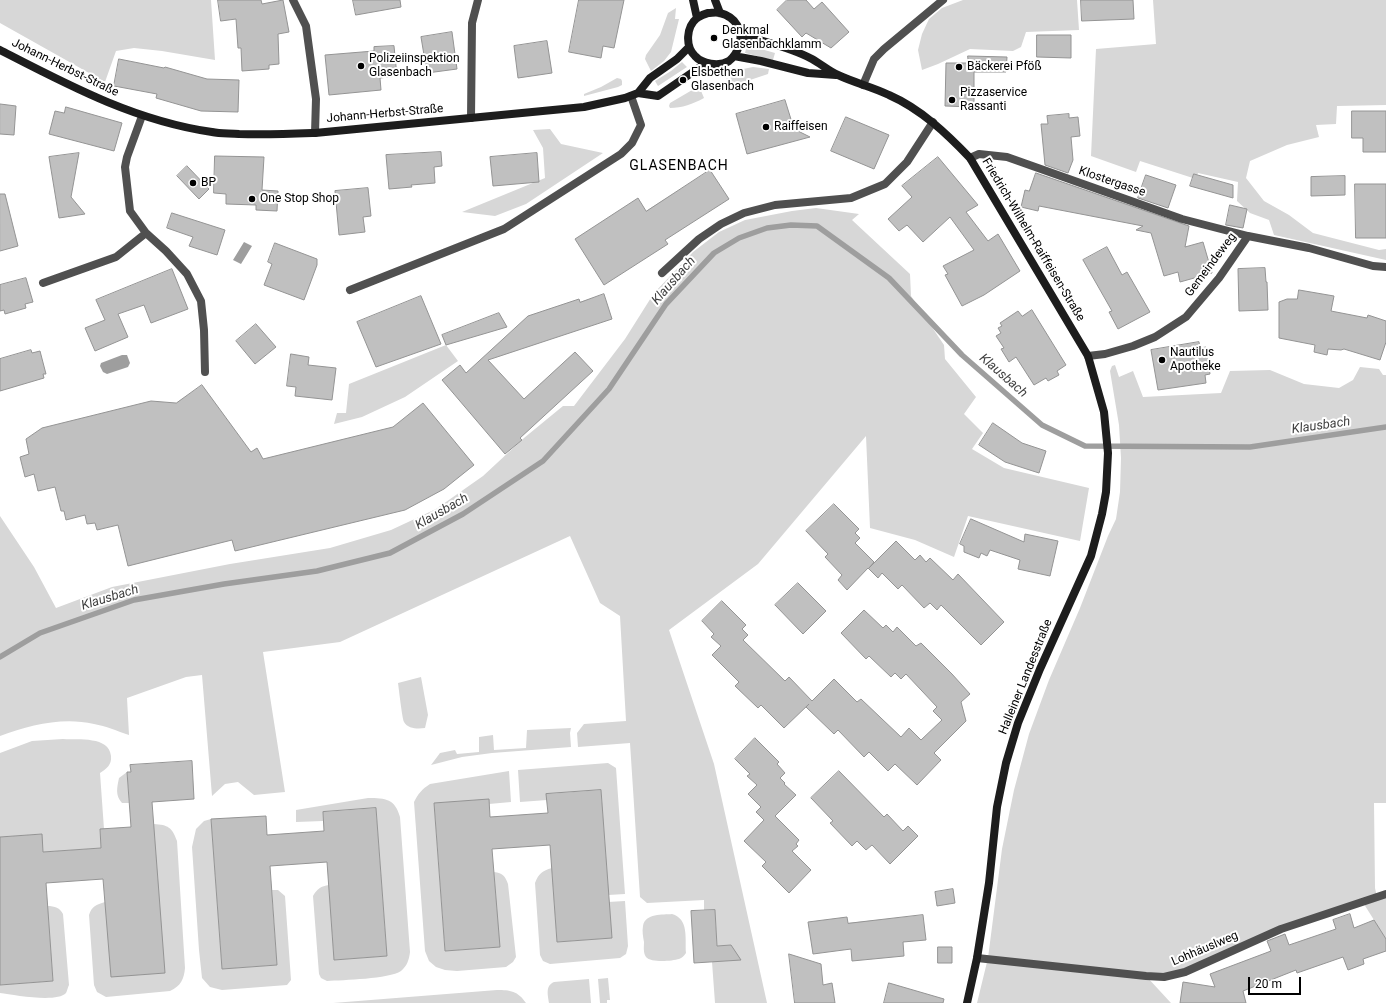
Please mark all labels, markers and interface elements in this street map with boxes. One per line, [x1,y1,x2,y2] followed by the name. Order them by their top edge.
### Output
[722,24,822,52] place label: Denkmal Glasenbachklamm
[709,33,719,43] marker: Denkmal Glasenbachklamm
[9,36,121,100] street label: Johann-Herbst-Straße
[369,52,460,80] place label: Polizeiinspektion Glasenbach
[967,60,1042,74] place label: Bäckerei Pföß
[356,61,366,71] marker: Polizeiinspektion Glasenbach
[954,62,964,72] marker: Bäckerei Pföß
[691,66,754,94] place label: Elsbethen Glasenbach
[678,75,688,85] marker: Elsbethen Glasenbach
[960,86,1027,114] place label: Pizzaservice Rassanti
[947,95,957,105] marker: Pizzaservice Rassanti
[326,102,444,126] street label: Johann-Herbst-Straße
[774,120,828,134] place label: Raiffeisen
[761,122,771,132] marker: Raiffeisen
[978,156,1088,324] street label: Friedrich-Wilhelm-Raiffeisen-Straße
[629,158,729,174] district label: GLASENBACH
[1077,164,1147,200] street label: Klostergasse
[201,176,216,190] place label: BP
[188,178,198,188] marker: BP
[260,192,339,206] place label: One Stop Shop
[247,194,257,204] marker: One Stop Shop
[1182,230,1240,300] street label: Gemeindeweg
[649,254,699,308] water label: Klausbach
[1170,346,1221,374] place label: Nautilus Apotheke
[976,351,1030,401] water label: Klausbach
[1157,355,1167,365] marker: Nautilus Apotheke
[1291,414,1351,438] water label: Klausbach
[413,491,471,533] water label: Klausbach
[80,582,140,614] water label: Klausbach
[996,617,1056,737] street label: Halleiner Landesstraße
[1170,929,1240,969] street label: Lohhäuslweg
[1250,969,1303,995] scale bar
[1255,977,1282,991] text: 20 m

